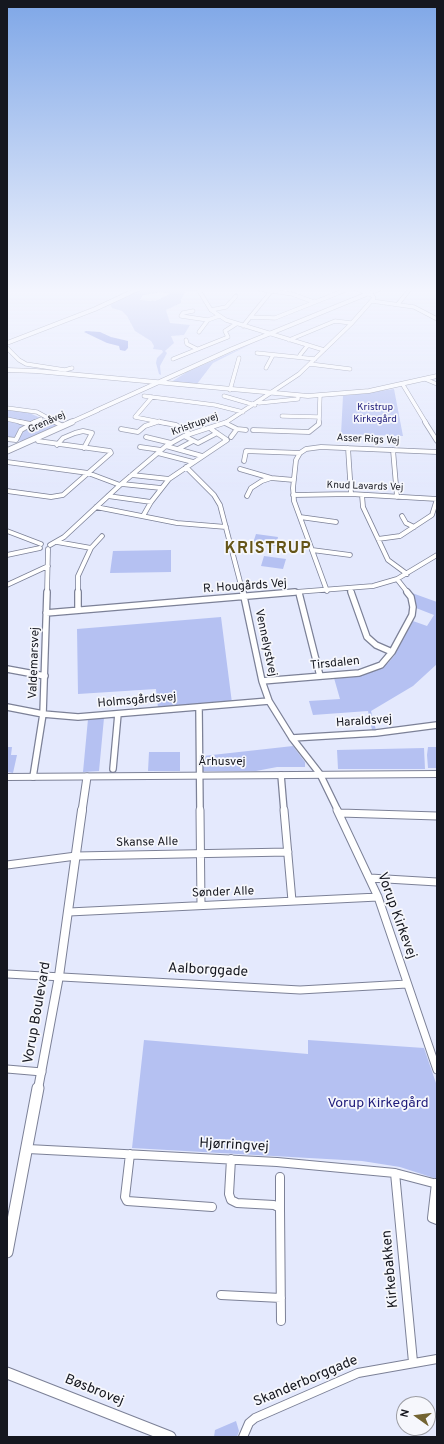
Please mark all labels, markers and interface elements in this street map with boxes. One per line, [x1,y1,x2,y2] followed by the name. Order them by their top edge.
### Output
[353,402,397,426] park label: Kristrup Kirkegård
[26,409,68,437] street label: Grenåvej
[170,411,220,439] street label: Kristrupvej
[336,432,400,448] street label: Asser Rigs Vej
[326,480,404,494] street label: Knud Lavards Vej
[225,540,311,560] district label: KRISTRUP
[203,577,287,597] street label: R. Hougårds Vej
[251,608,279,678] street label: Vennelystvej
[27,627,43,699] street label: Valdemarsvej
[310,654,360,674] street label: Tirsdalen
[97,690,177,712] street label: Holmsgårdsvej
[335,713,393,731] street label: Haraldsvej
[198,756,246,770] street label: Århusvej
[116,835,178,851] street label: Skanse Alle
[373,871,419,961] street label: Vorup Kirkevej
[192,885,254,901] street label: Sønder Alle
[21,961,55,1065] street label: Vorup Boulevard
[168,961,248,981] street label: Aalborggade
[327,1096,429,1112] park label: Vorup Kirkegård
[199,1136,269,1156] street label: Hjørringvej
[379,1229,403,1309] street label: Kirkebakken
[251,1352,361,1412] street label: Skanderborggade
[62,1372,126,1410] street label: Bøsbrovej
[396,1396,436,1436] north arrow
[398,1408,413,1419] text: N

